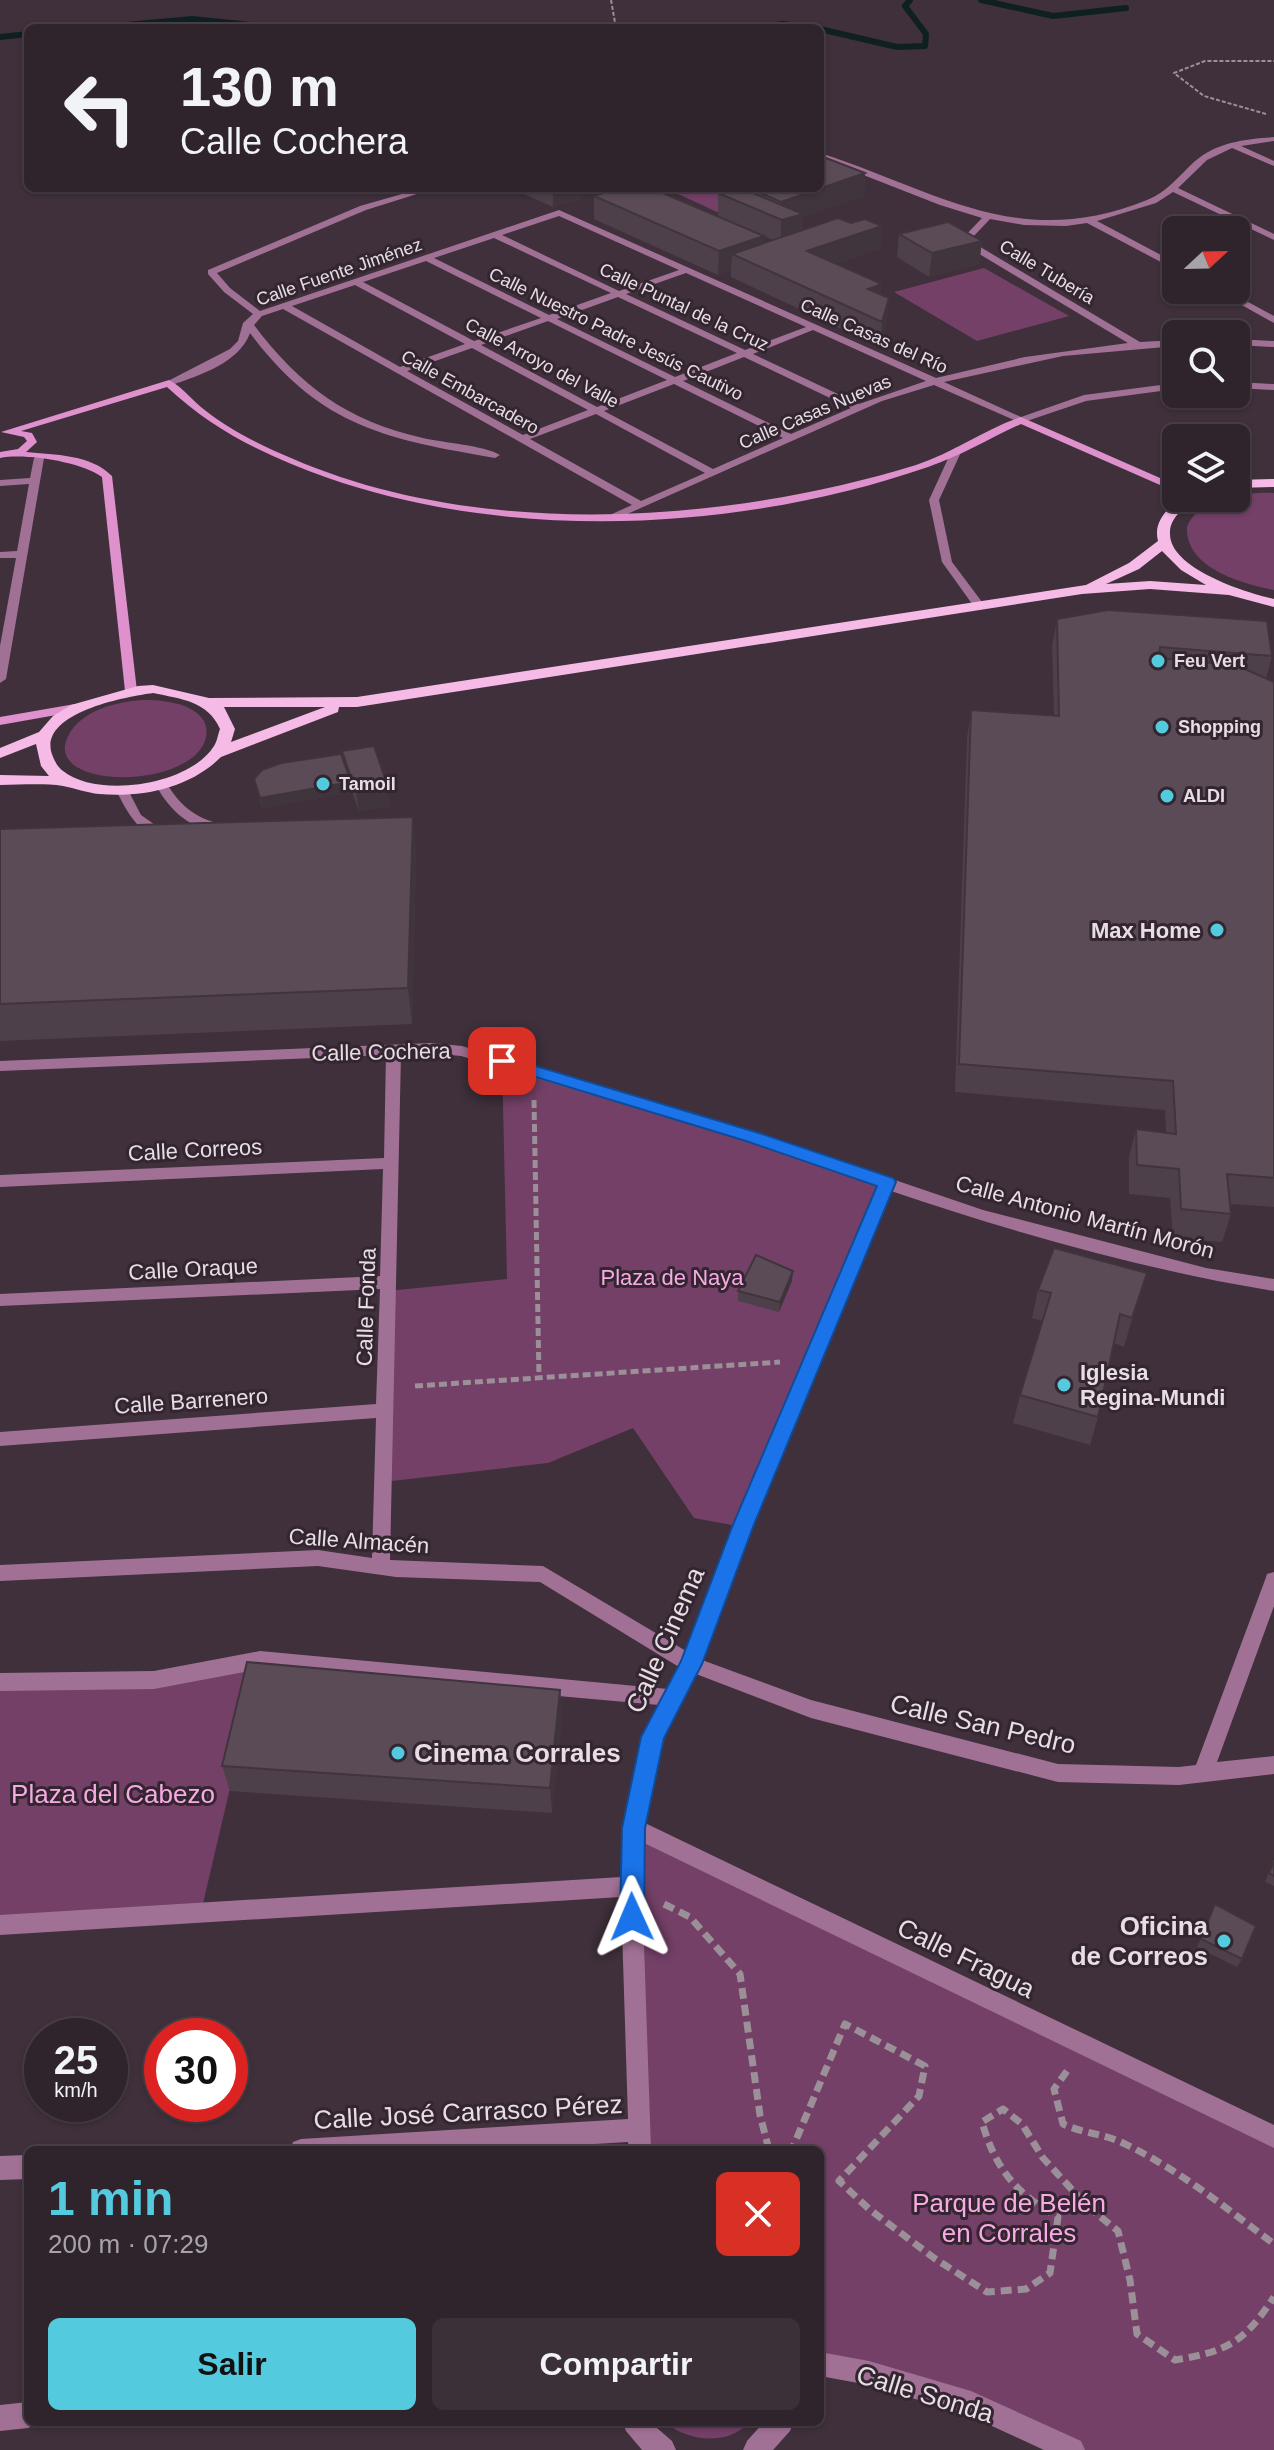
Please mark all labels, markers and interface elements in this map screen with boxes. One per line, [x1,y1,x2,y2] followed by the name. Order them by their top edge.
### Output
[180,55,339,118] text: 130 m
[48,56,152,160] icon: left
[180,121,408,162] text: Calle Cochera
[1162,216,1250,304] north arrow
[1162,216,1250,512] map controls
[253,234,425,310] street label: Calle Fuente Jiménez
[996,236,1099,309] street label: Calle Tubería
[596,259,772,355] street label: Calle Puntal de la Cruz
[486,264,746,404] street label: Calle Nuestro Padre Jesús Cautivo
[797,295,951,377] street label: Calle Casas del Río
[462,314,622,412] street label: Calle Arroyo del Valle
[1162,320,1250,408] button: search
[398,346,542,438] street label: Calle Embarcadero
[736,371,894,453] street label: Calle Casas Nuevas
[1162,424,1250,512] button: layers
[1174,651,1245,671] place label: Feu Vert
[1149,652,1167,670] marker: Feu Vert
[1178,717,1261,737] place label: Shopping
[1153,718,1171,736] marker: Shopping
[339,774,396,794] place label: Tamoil
[314,775,332,793] marker: Tamoil
[1183,786,1225,806] place label: ALDI
[1158,787,1176,805] marker: ALDI
[1091,918,1201,943] place label: Max Home
[1208,921,1226,939] marker: Max Home
[468,1027,536,1095] pin
[311,1038,452,1066] street label: Calle Cochera
[480,1039,524,1083] icon: arrive
[127,1134,263,1166] street label: Calle Correos
[953,1170,1217,1264] street label: Calle Antonio Martín Morón
[351,1247,381,1367] street label: Calle Fonda
[128,1253,258,1285] street label: Calle Oraque
[600,1265,744,1290] park label: Plaza de Naya
[1080,1360,1225,1410] place label: Iglesia Regina-Mundi
[1055,1376,1073,1394] marker: Iglesia Regina-Mundi
[113,1383,269,1419] street label: Calle Barrenero
[288,1524,430,1558] street label: Calle Almacén
[620,1562,711,1717] street label: Calle Cinema
[887,1688,1079,1760] street label: Calle San Pedro
[414,1738,621,1768] place label: Cinema Corrales
[389,1744,407,1762] marker: Cinema Corrales
[11,1779,215,1809] park label: Plaza del Cabezo
[590,1875,674,1959] position arrow
[1071,1911,1209,1971] place label: Oficina de Correos
[893,1912,1040,2004] street label: Calle Fragua
[1215,1932,1233,1950] marker: Oficina de Correos
[144,2018,248,2122] speed limit sign: 30
[54,2038,98,2082] text: 25
[54,2079,98,2101] text: km/h
[313,2089,623,2135] street label: Calle José Carrasco Pérez
[48,2172,173,2225] text: 1 min
[716,2172,800,2256] button: close
[912,2188,1106,2248] park label: Parque de Belén en Corrales
[48,2229,208,2259] text: 200 m · 07:29
[48,2318,416,2410] button: Salir
[432,2318,800,2410] button: Compartir
[853,2359,998,2429] street label: Calle Sonda

